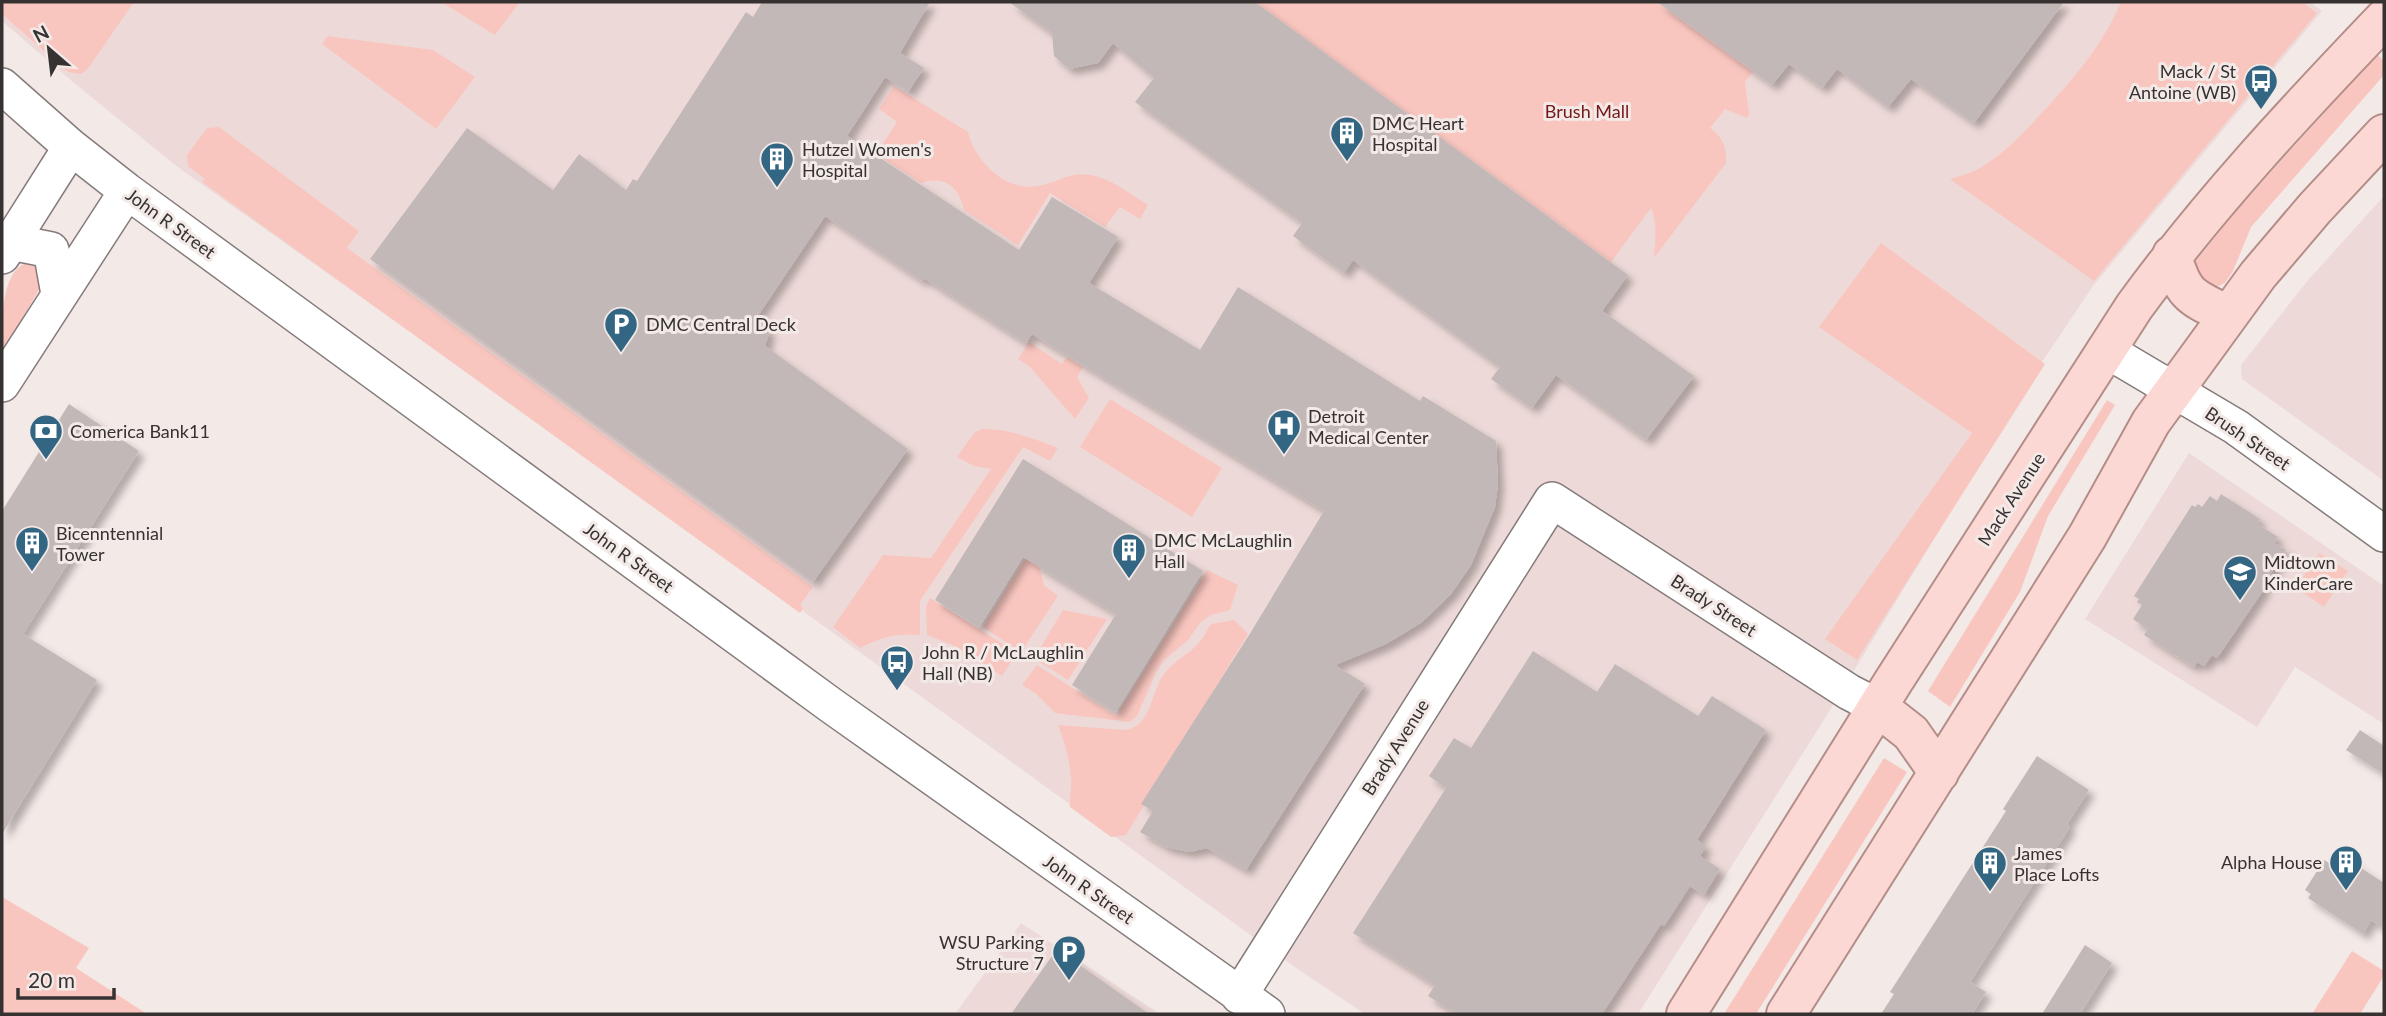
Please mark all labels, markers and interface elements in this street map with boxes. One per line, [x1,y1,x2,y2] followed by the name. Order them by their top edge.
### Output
[14,14,84,84] north arrow
[29,20,53,47] text: N
[2129,60,2237,103] place label: Mack / St Antoine (WB)
[2242,62,2280,111] bus stop icon: Mack / St Antoine (WB)
[1545,100,1629,122] park label: Brush Mall
[1372,112,1465,155] place label: DMC Heart Hospital
[1328,114,1366,163] building icon: DMC Heart Hospital
[802,138,932,181] place label: Hutzel Women's Hospital
[758,140,796,189] building icon: Hutzel Women's Hospital
[122,183,221,263] street label: John R Street
[602,305,640,354] parking icon: DMC Central Deck
[646,313,797,335] place label: DMC Central Deck
[2201,402,2295,475] street label: Brush Street
[1308,405,1429,448] place label: Detroit Medical Center
[1265,407,1303,456] hospital icon: Detroit Medical Center
[27,412,65,461] bank icon: Comerica Bank11
[70,420,210,442] place label: Comerica Bank11
[1973,448,2049,550] street label: Mack Avenue
[580,517,679,597] street label: John R Street
[56,522,163,565] place label: Bicenntennial Tower
[13,524,51,573] building icon: Bicenntennial Tower
[1154,529,1292,572] place label: DMC McLaughlin Hall
[1110,531,1148,580] building icon: DMC McLaughlin Hall
[2264,551,2353,594] place label: Midtown KinderCare
[2221,553,2259,602] school or university icon: Midtown KinderCare
[1667,569,1761,641] street label: Brady Street
[922,641,1084,684] place label: John R / McLaughlin Hall (NB)
[878,643,916,692] bus stop icon: John R / McLaughlin Hall (NB)
[1357,695,1433,799] street label: Brady Avenue
[2014,842,2099,885] place label: James Place Lofts
[2327,843,2365,892] building icon: Alpha House
[1971,844,2009,893] building icon: James Place Lofts
[1039,850,1139,929] street label: John R Street
[2221,851,2322,873] place label: Alpha House
[939,931,1044,974] place label: WSU Parking Structure 7
[1050,933,1088,982] parking icon: WSU Parking Structure 7
[18,956,114,1000] scale bar
[28,967,75,992] text: 20 m

